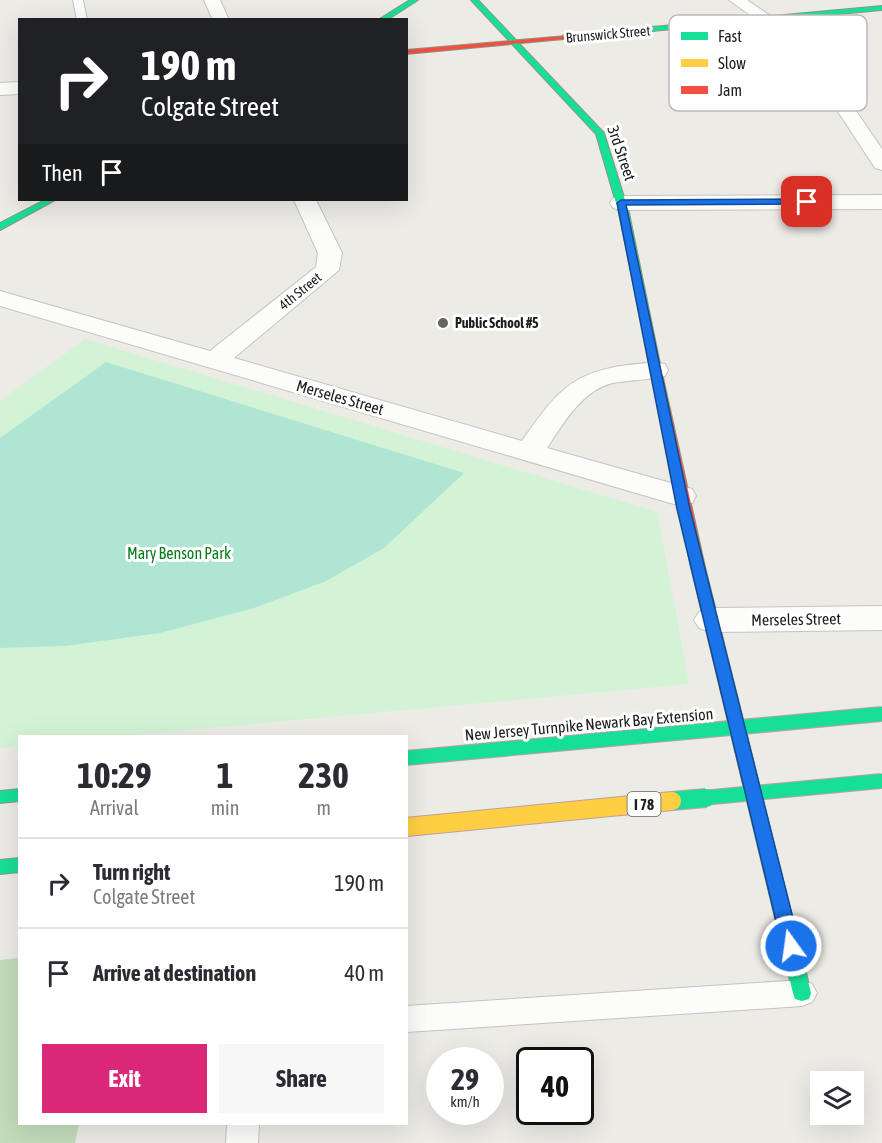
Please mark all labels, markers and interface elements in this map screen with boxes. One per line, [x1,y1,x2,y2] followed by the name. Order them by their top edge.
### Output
[669,15,867,111] legend
[565,22,651,46] street label: Brunswick Street
[718,27,742,45] text: Fast
[141,41,236,89] text: 190 m
[42,42,120,120] icon: right
[718,54,746,72] text: Slow
[718,81,742,99] text: Jam
[141,91,279,122] text: Colgate Street
[604,123,640,183] street label: 3rd Street
[95,156,128,189] icon: arrive
[42,160,83,186] text: Then
[781,176,832,227] pin
[790,185,823,218] icon: arrive
[276,269,324,313] street label: 4th Street
[455,315,539,331] place label: Public School #5
[436,316,450,330] marker: Public School #5
[294,376,386,418] street label: Merseles Street
[127,544,231,563] park label: Mary Benson Park
[751,609,841,629] street label: Merseles Street
[464,704,714,745] street label: New Jersey Turnpike Newark Bay Extension
[77,754,152,796] text: 10:29
[217,754,233,796] text: 1
[298,754,349,796] text: 230
[628,792,660,816] road number: I 78
[90,796,139,819] text: Arrival
[211,796,239,819] text: min
[316,796,331,819] text: m
[93,859,170,885] text: Turn right
[42,867,75,900] icon: right
[334,870,384,896] text: 190 m
[93,885,195,908] text: Colgate Street
[759,914,823,978] position arrow
[42,957,75,990] icon: arrive
[93,960,256,986] text: Arrive at destination
[344,960,384,986] text: 40 m
[42,1044,207,1113] button: Exit
[219,1044,384,1113] button: Share
[516,1047,594,1125] speed limit sign: 40
[451,1062,479,1096] text: 29
[810,1071,864,1125] map controls
[810,1071,864,1125] button: layers
[450,1093,480,1110] text: km/h

